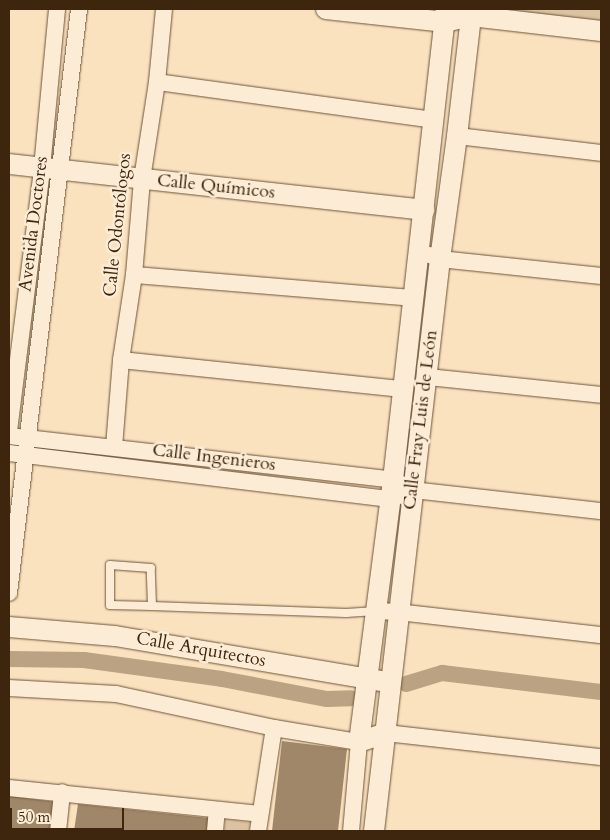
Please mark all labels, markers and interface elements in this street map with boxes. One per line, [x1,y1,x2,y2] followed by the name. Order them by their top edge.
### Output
[100,152,136,298] street label: Calle Odontólogos
[15,155,53,293] street label: Avenida Doctores
[156,170,276,204] street label: Calle Químicos
[399,329,443,511] street label: Calle Fray Luis de León
[151,440,277,476] street label: Calle Ingenieros
[135,628,267,672] street label: Calle Arquitectos
[12,798,126,830] scale bar
[18,807,50,827] text: 50 m

